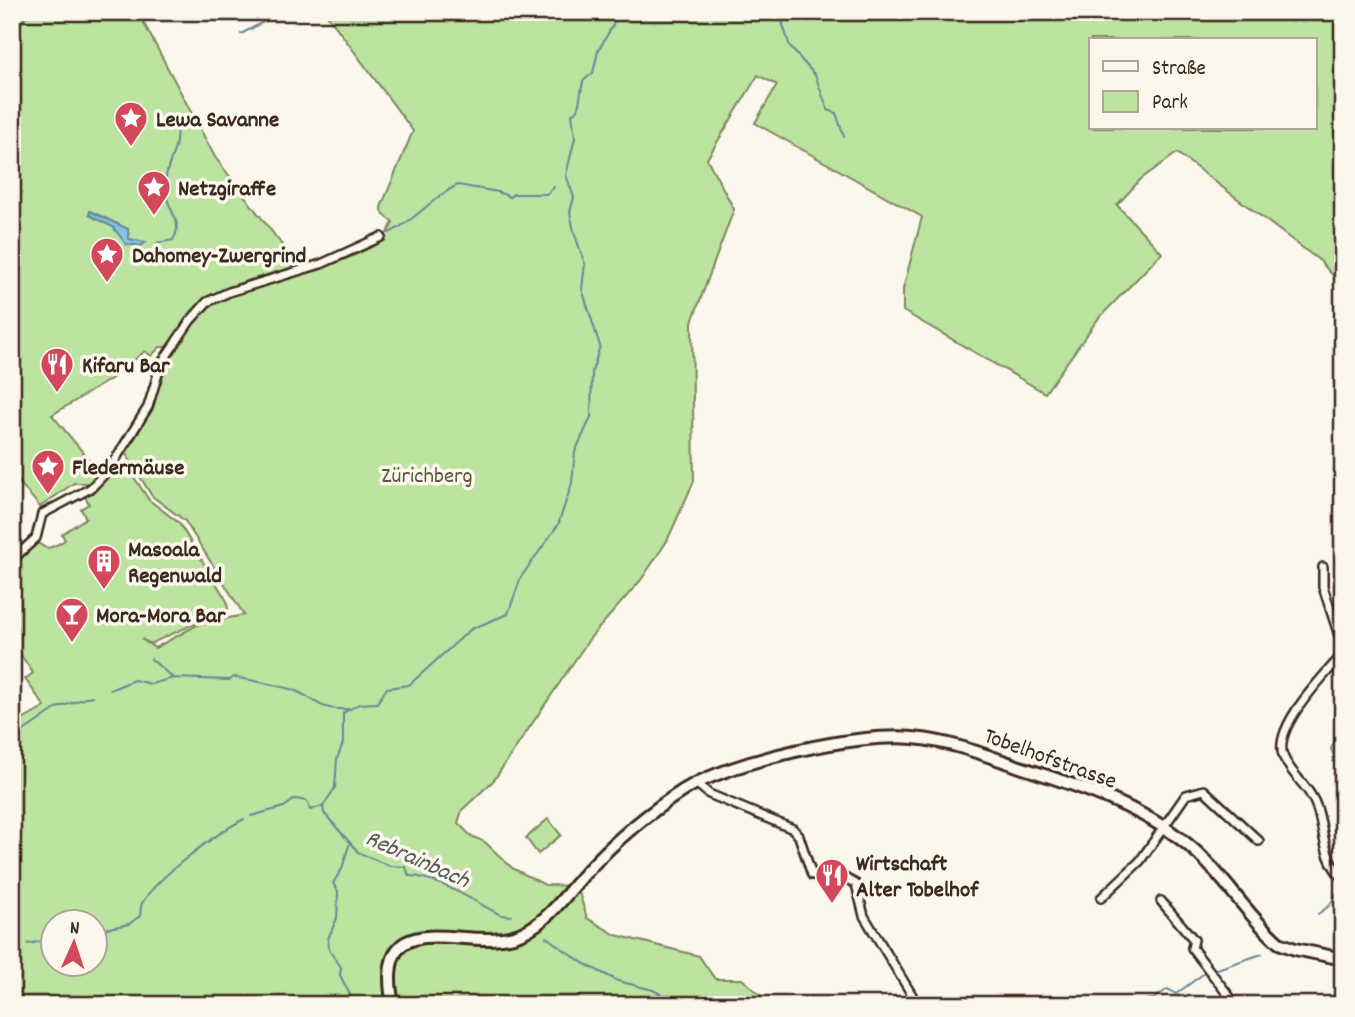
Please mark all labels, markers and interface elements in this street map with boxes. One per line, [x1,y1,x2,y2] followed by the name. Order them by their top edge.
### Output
[1089,38,1316,130] legend
[1152,55,1206,85] text: Straße
[1152,89,1188,119] text: Park
[112,99,150,148] place icon: Lewa Savanne
[156,105,279,138] place label: Lewa Savanne
[135,168,173,217] place icon: Netzgiraffe
[178,174,276,207] place label: Netzgiraffe
[88,235,126,284] place icon: Dahomey-Zwergrind
[132,241,306,274] place label: Dahomey-Zwergrind
[38,345,76,394] restaurant icon: Kifaru Bar
[82,351,170,384] place label: Kifaru Bar
[29,447,67,496] place icon: Fledermäuse
[72,453,184,486] place label: Fledermäuse
[381,461,473,494] park label: Zürichberg
[128,535,222,594] place label: Masoala Regenwald
[85,542,123,591] building icon: Masoala Regenwald
[53,595,91,644] bar icon: Mora-Mora Bar
[96,601,226,634] place label: Mora-Mora Bar
[979,721,1121,800] street label: Tobelhofstrasse
[359,823,475,899] water label: Rebrainbach
[856,849,979,908] place label: Wirtschaft Alter Tobelhof
[813,856,851,905] restaurant icon: Wirtschaft Alter Tobelhof
[38,908,108,978] north arrow
[69,916,80,943] text: N

